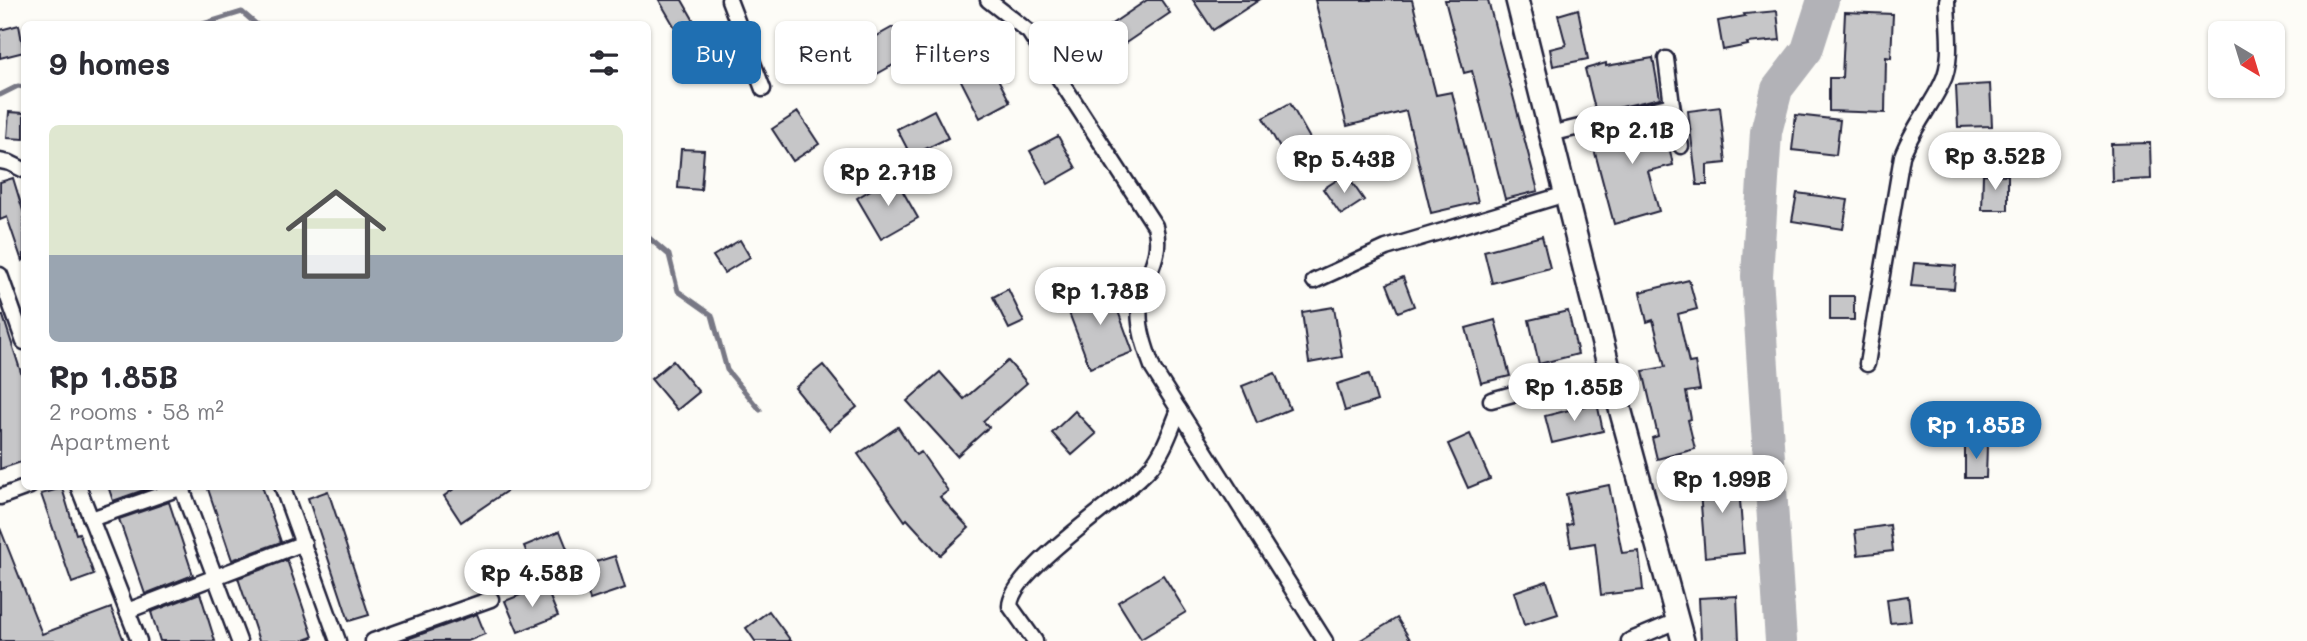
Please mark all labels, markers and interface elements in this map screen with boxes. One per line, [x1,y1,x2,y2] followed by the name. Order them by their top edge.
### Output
[672,21,761,84] chip: Buy
[775,21,877,84] chip: Rent
[891,21,1015,84] chip: Filters
[1029,21,1128,84] chip: New
[2208,21,2286,98] north arrow
[2208,21,2285,98] map controls
[49,43,170,83] text: 9 homes
[585,44,623,82] icon: filters
[1567,106,1697,166] pin: Rp 2.1B
[1590,114,1674,144] text: Rp 2.1B
[1923,132,2067,192] pin: Rp 3.52B
[1272,136,1416,195] pin: Rp 5.43B
[1944,140,2046,170] text: Rp 3.52B
[1292,143,1396,173] text: Rp 5.43B
[816,148,960,208] pin: Rp 2.71B
[839,156,937,186] text: Rp 2.71B
[273,171,399,297] icon: home
[1028,268,1172,327] pin: Rp 1.78B
[1051,275,1149,305] text: Rp 1.78B
[49,356,178,396] text: Rp 1.85B
[1502,364,1646,423] pin: Rp 1.85B
[1524,371,1624,401] text: Rp 1.85B
[49,396,224,426] text: 2 rooms · 58 m²
[1904,402,2048,461] pin: Rp 1.85B
[1926,409,2026,439] text: Rp 1.85B
[49,426,171,456] text: Apartment
[1650,456,1794,515] pin: Rp 1.99B
[1672,463,1772,493] text: Rp 1.99B
[460,550,604,609] pin: Rp 4.58B
[480,557,584,587] text: Rp 4.58B

